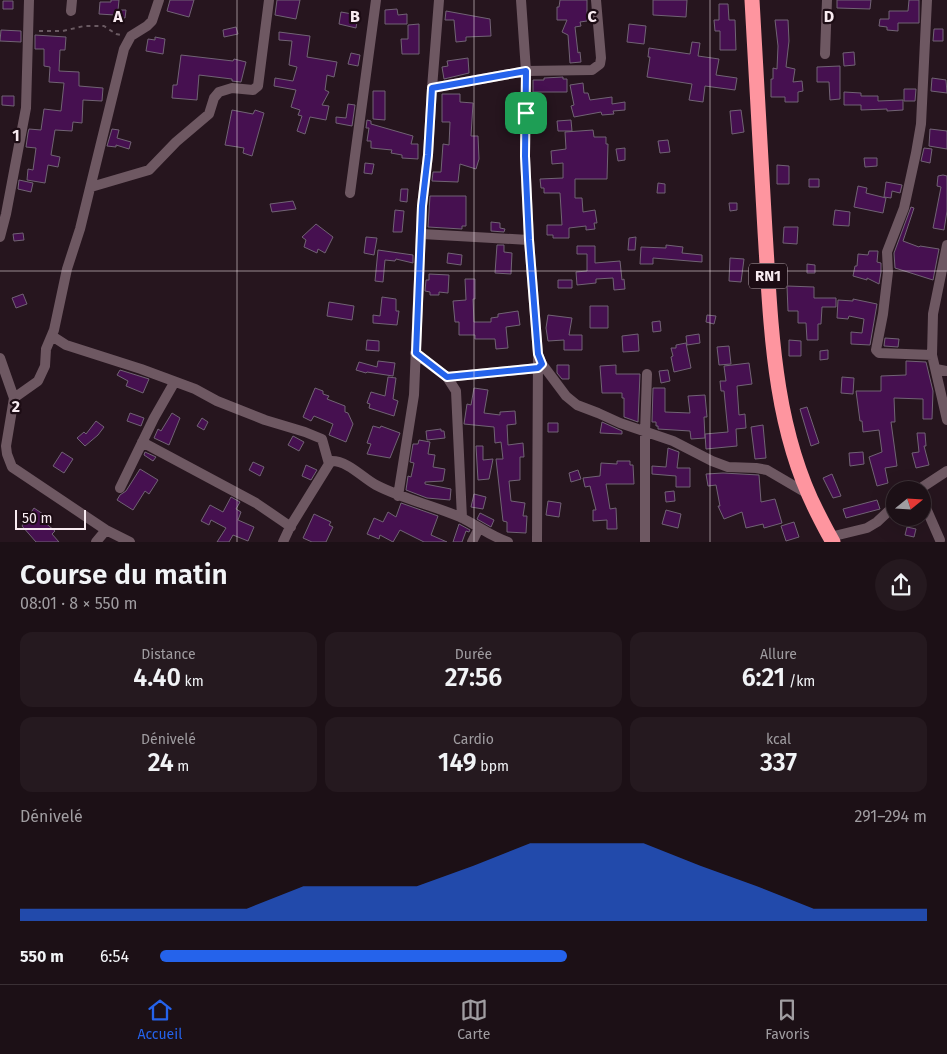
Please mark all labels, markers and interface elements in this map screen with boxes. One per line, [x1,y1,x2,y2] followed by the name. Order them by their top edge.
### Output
[112,7,123,26] text: A
[350,7,360,26] text: B
[587,7,597,26] text: C
[824,7,834,26] text: D
[505,92,547,134] pin
[512,99,540,127] icon: arrive
[12,126,20,145] text: 1
[749,264,787,288] road number: RN1
[12,397,20,416] text: 2
[886,481,931,526] north arrow
[886,481,931,526] map controls
[15,507,86,530] scale bar
[22,510,53,527] text: 50 m
[20,558,228,591] text: Course du matin
[875,559,927,611] button: share
[20,594,138,613] text: 08:01 · 8 × 550 m
[141,646,196,663] text: Distance
[455,646,492,663] text: Durée
[760,646,797,663] text: Allure
[133,663,181,693] text: 4.40
[445,663,502,693] text: 27:56
[742,663,785,693] text: 6:21
[181,673,204,690] text: km
[785,673,815,690] text: /km
[141,731,196,748] text: Dénivelé
[453,731,494,748] text: Cardio
[766,731,791,748] text: kcal
[148,748,174,778] text: 24
[438,748,477,778] text: 149
[760,748,797,778] text: 337
[174,758,189,775] text: m
[477,758,509,775] text: bpm
[20,807,83,826] text: Dénivelé
[854,807,927,826] text: 291–294 m
[20,947,64,966] text: 550 m
[100,947,129,966] text: 6:54
[137,996,182,1043] tab: Accueil
[457,996,490,1043] tab: Carte
[765,996,810,1043] tab: Favoris

